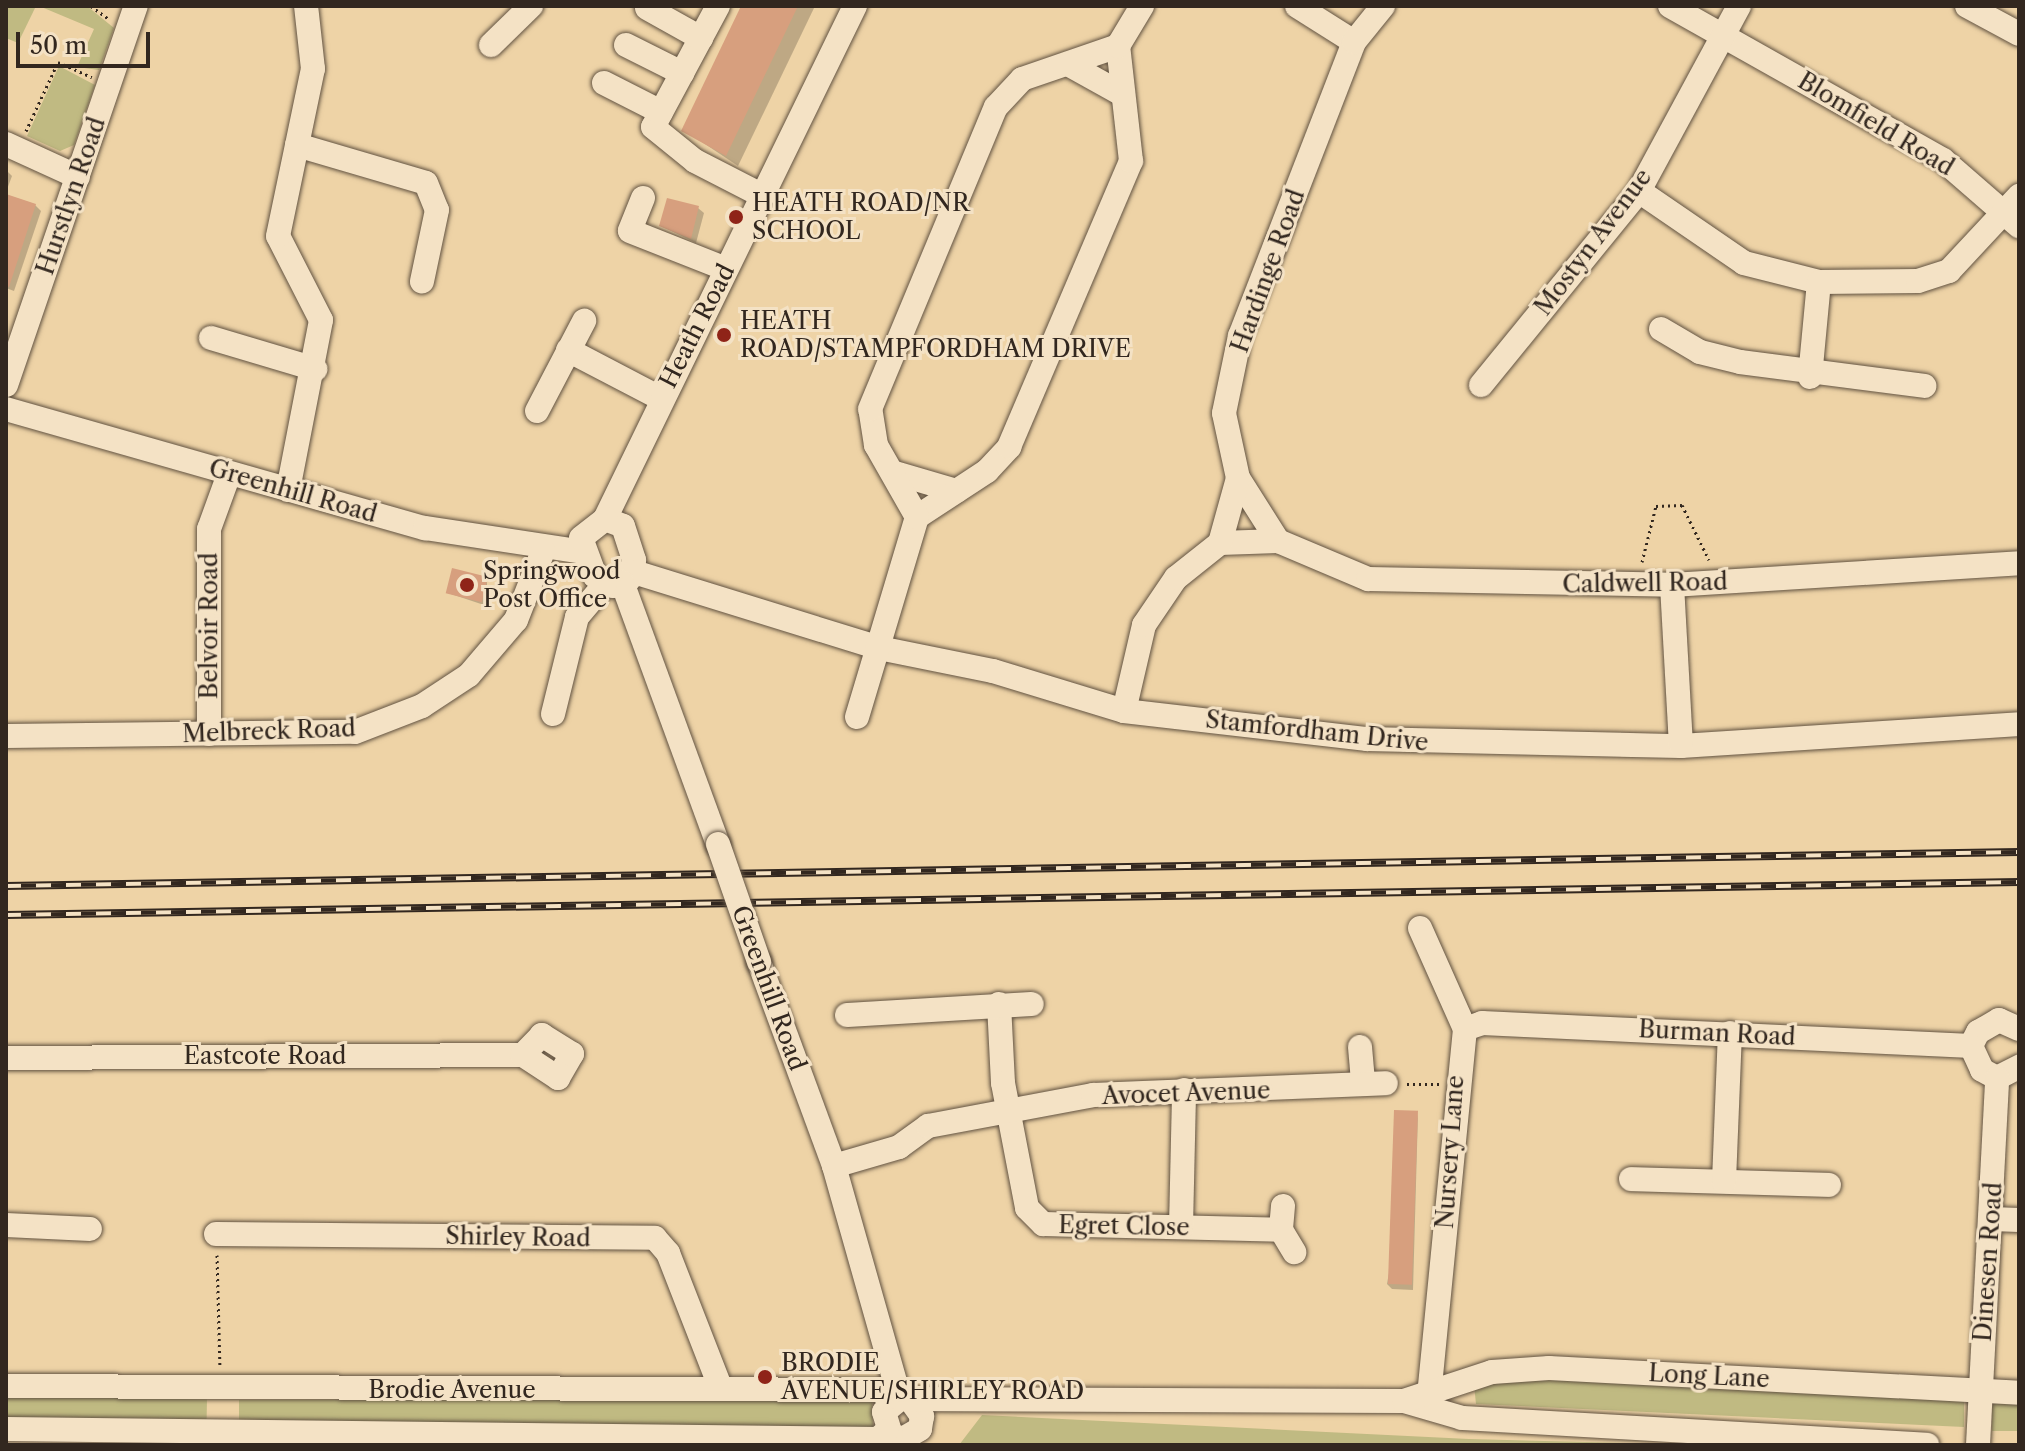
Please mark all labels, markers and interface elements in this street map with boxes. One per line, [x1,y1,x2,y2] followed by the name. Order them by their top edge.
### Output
[20,16,154,66] scale bar
[30,31,87,60] text: 50 m
[1793,66,1959,182] street label: Blomfield Road
[31,113,111,279] street label: Hurstlyn Road
[1528,163,1658,321] street label: Mostyn Avenue
[1225,185,1311,357] street label: Hardinge Road
[752,189,969,245] place label: HEATH ROAD/NR SCHOOL
[727,208,745,226] marker: HEATH ROAD/NR SCHOOL
[653,259,741,393] street label: Heath Road
[740,307,1131,363] place label: HEATH ROAD/STAMPFORDHAM DRIVE
[715,326,733,344] marker: HEATH ROAD/STAMPFORDHAM DRIVE
[206,453,380,529] street label: Greenhill Road
[195,552,223,700] street label: Belvoir Road
[483,557,620,613] place label: Springwood Post Office
[1562,567,1728,599] street label: Caldwell Road
[458,576,476,594] marker: Springwood Post Office
[1204,705,1430,757] street label: Stamfordham Drive
[181,714,357,748] street label: Melbreck Road
[726,902,812,1074] street label: Greenhill Road
[1638,1015,1796,1051] street label: Burman Road
[184,1042,346,1070] street label: Eastcote Road
[1430,1074,1470,1230] street label: Nursery Lane
[1101,1076,1271,1110] street label: Avocet Avenue
[1968,1181,2008,1343] street label: Dinesen Road
[1058,1210,1190,1242] street label: Egret Close
[445,1221,591,1253] street label: Shirley Road
[781,1349,1085,1405] place label: BRODIE AVENUE/SHIRLEY ROAD
[1648,1358,1770,1394] street label: Long Lane
[756,1368,774,1386] marker: BRODIE AVENUE/SHIRLEY ROAD
[368,1376,536,1404] street label: Brodie Avenue

